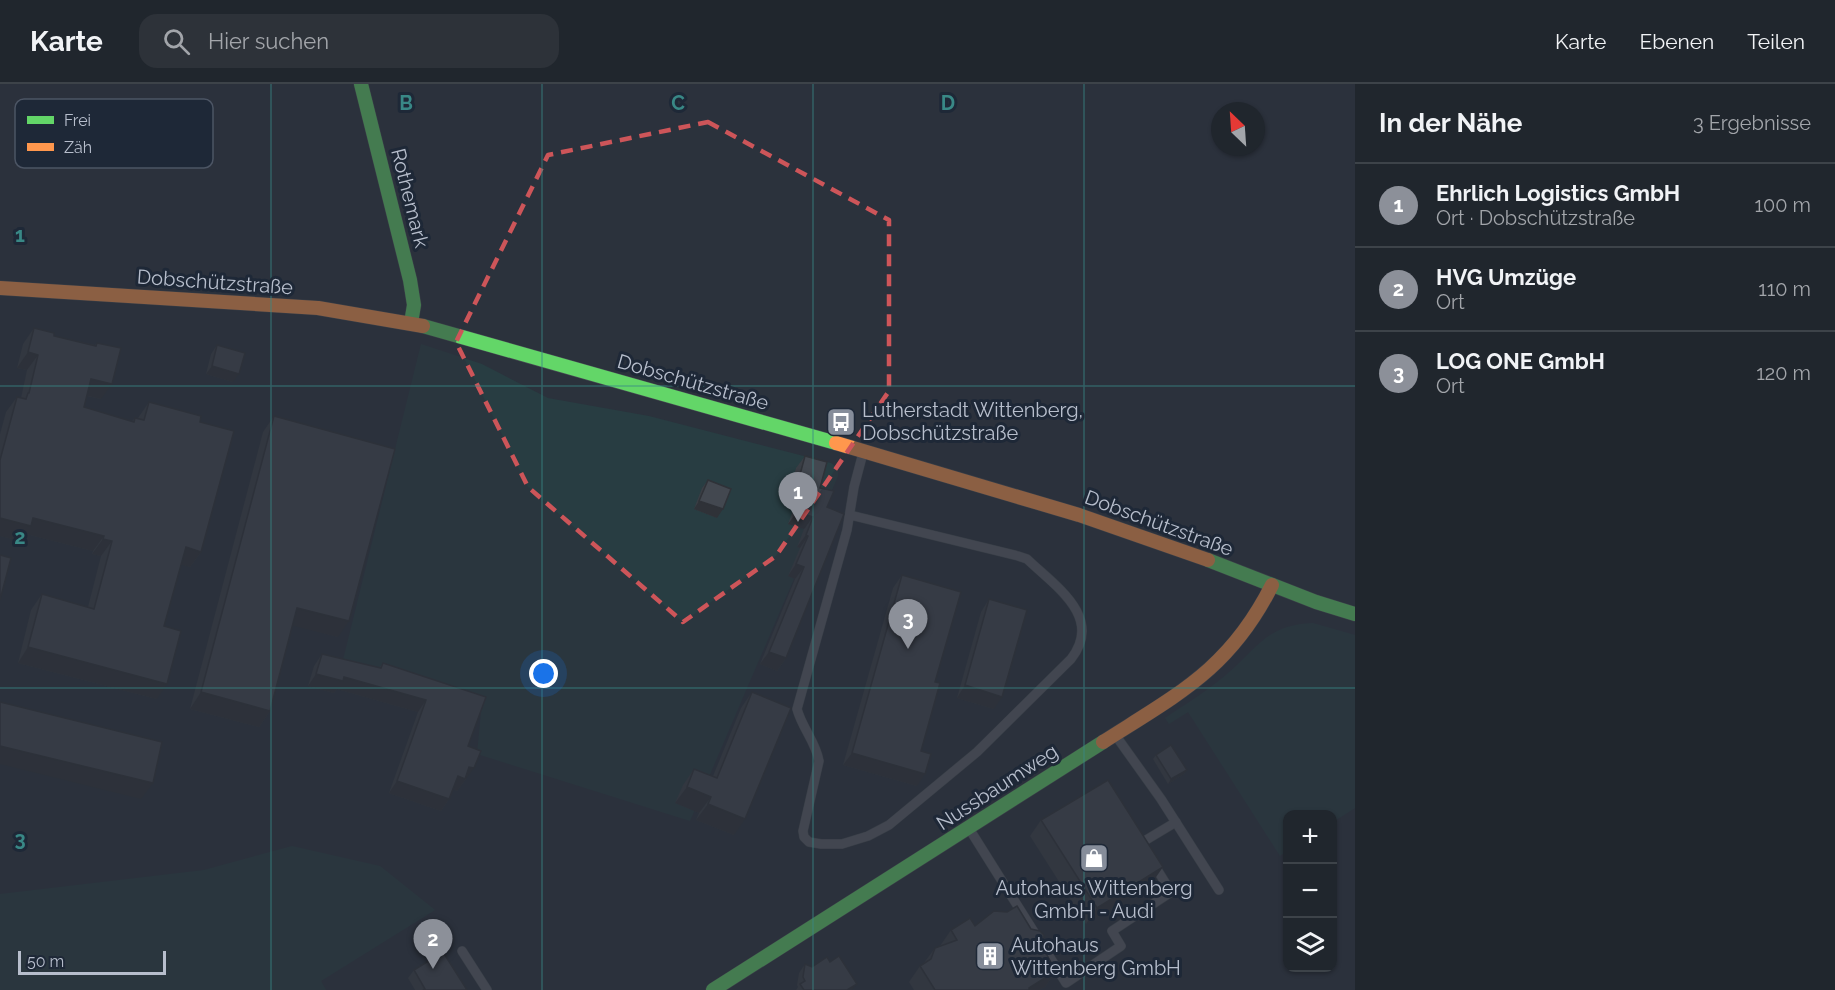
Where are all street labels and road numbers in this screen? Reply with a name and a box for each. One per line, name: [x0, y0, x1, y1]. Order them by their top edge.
street label: Rothemark: [386, 146, 434, 251]
street label: Dobschützstraße: [136, 265, 294, 299]
street label: Dobschützstraße: [615, 349, 772, 415]
street label: Dobschützstraße: [1081, 485, 1237, 561]
street label: Nussbaumweg: [932, 739, 1062, 835]

